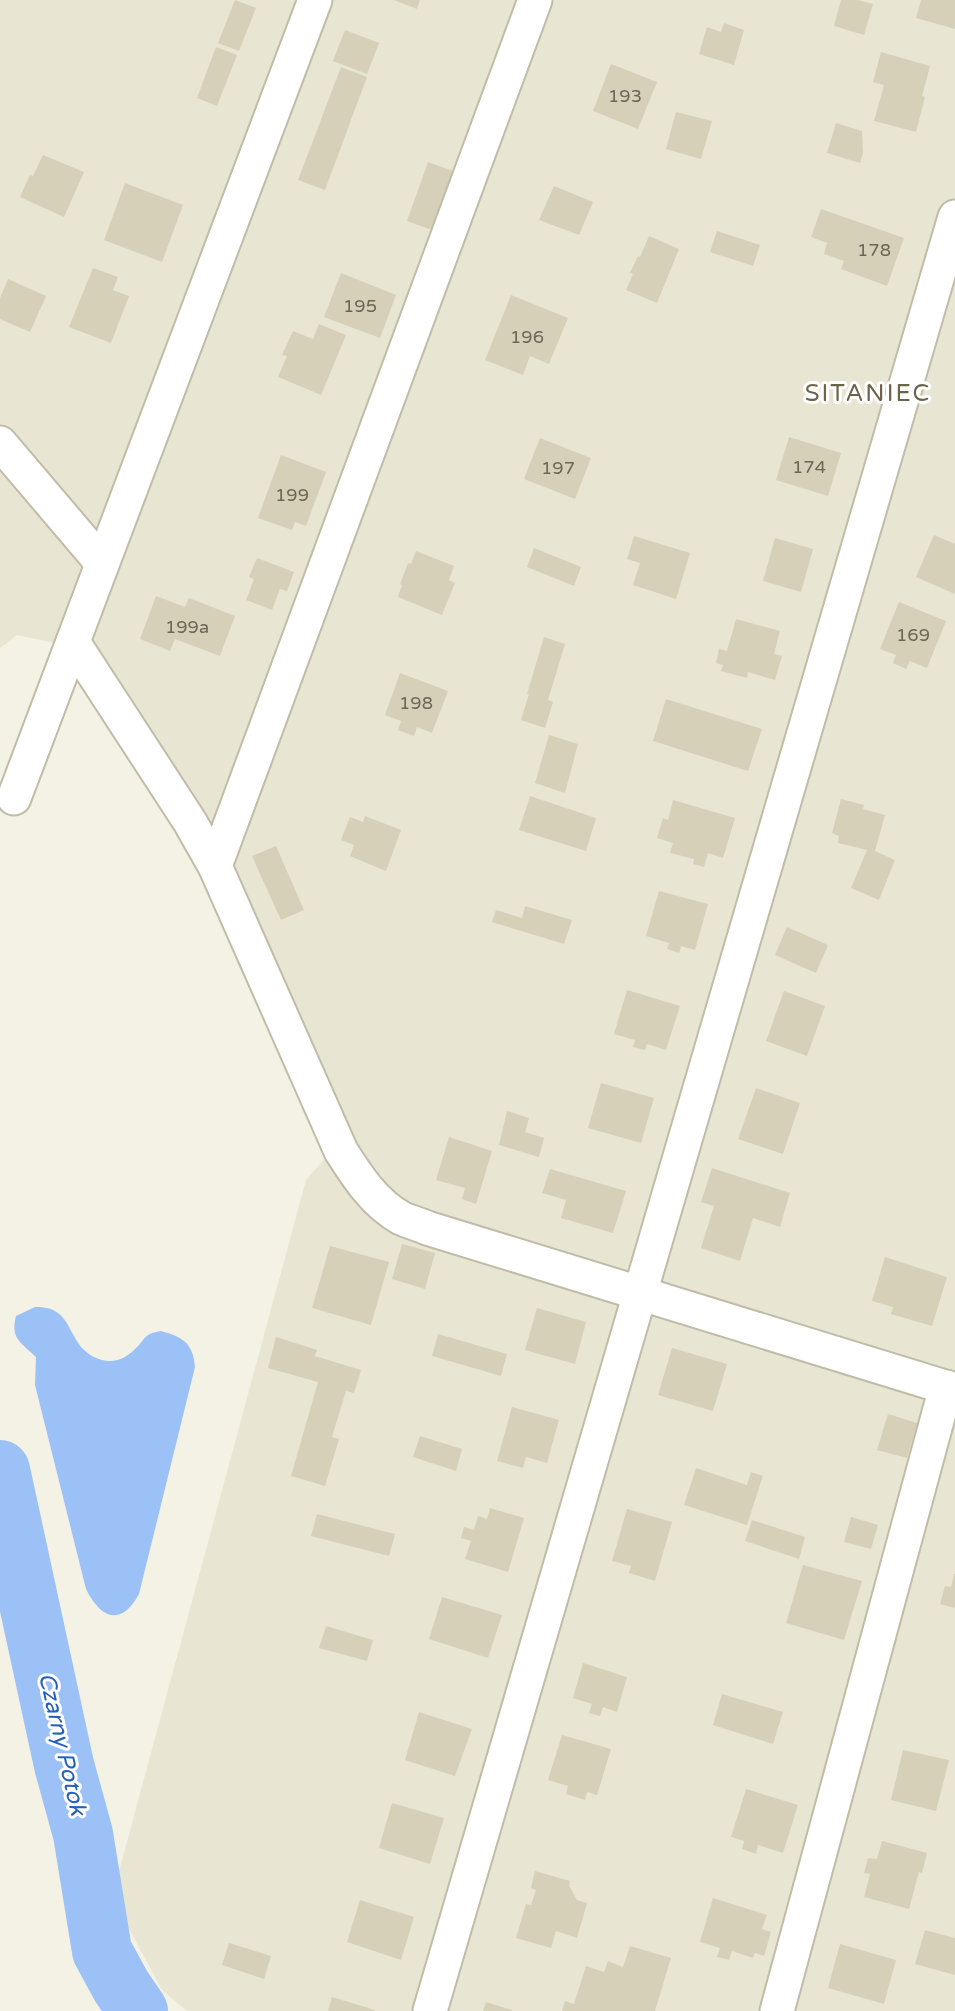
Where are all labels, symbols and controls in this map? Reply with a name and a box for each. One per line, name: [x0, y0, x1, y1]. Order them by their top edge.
house number: 193: [608, 85, 642, 107]
house number: 178: [857, 239, 891, 261]
house number: 195: [343, 295, 377, 317]
house number: 196: [510, 326, 544, 348]
district label: SITANIEC: [805, 379, 931, 408]
house number: 174: [792, 456, 826, 478]
house number: 197: [541, 457, 575, 479]
house number: 199: [275, 484, 309, 506]
house number: 199a: [165, 616, 209, 638]
house number: 169: [896, 624, 930, 646]
house number: 198: [399, 692, 433, 714]
water label: Czarny Potok: [32, 1670, 92, 1819]

